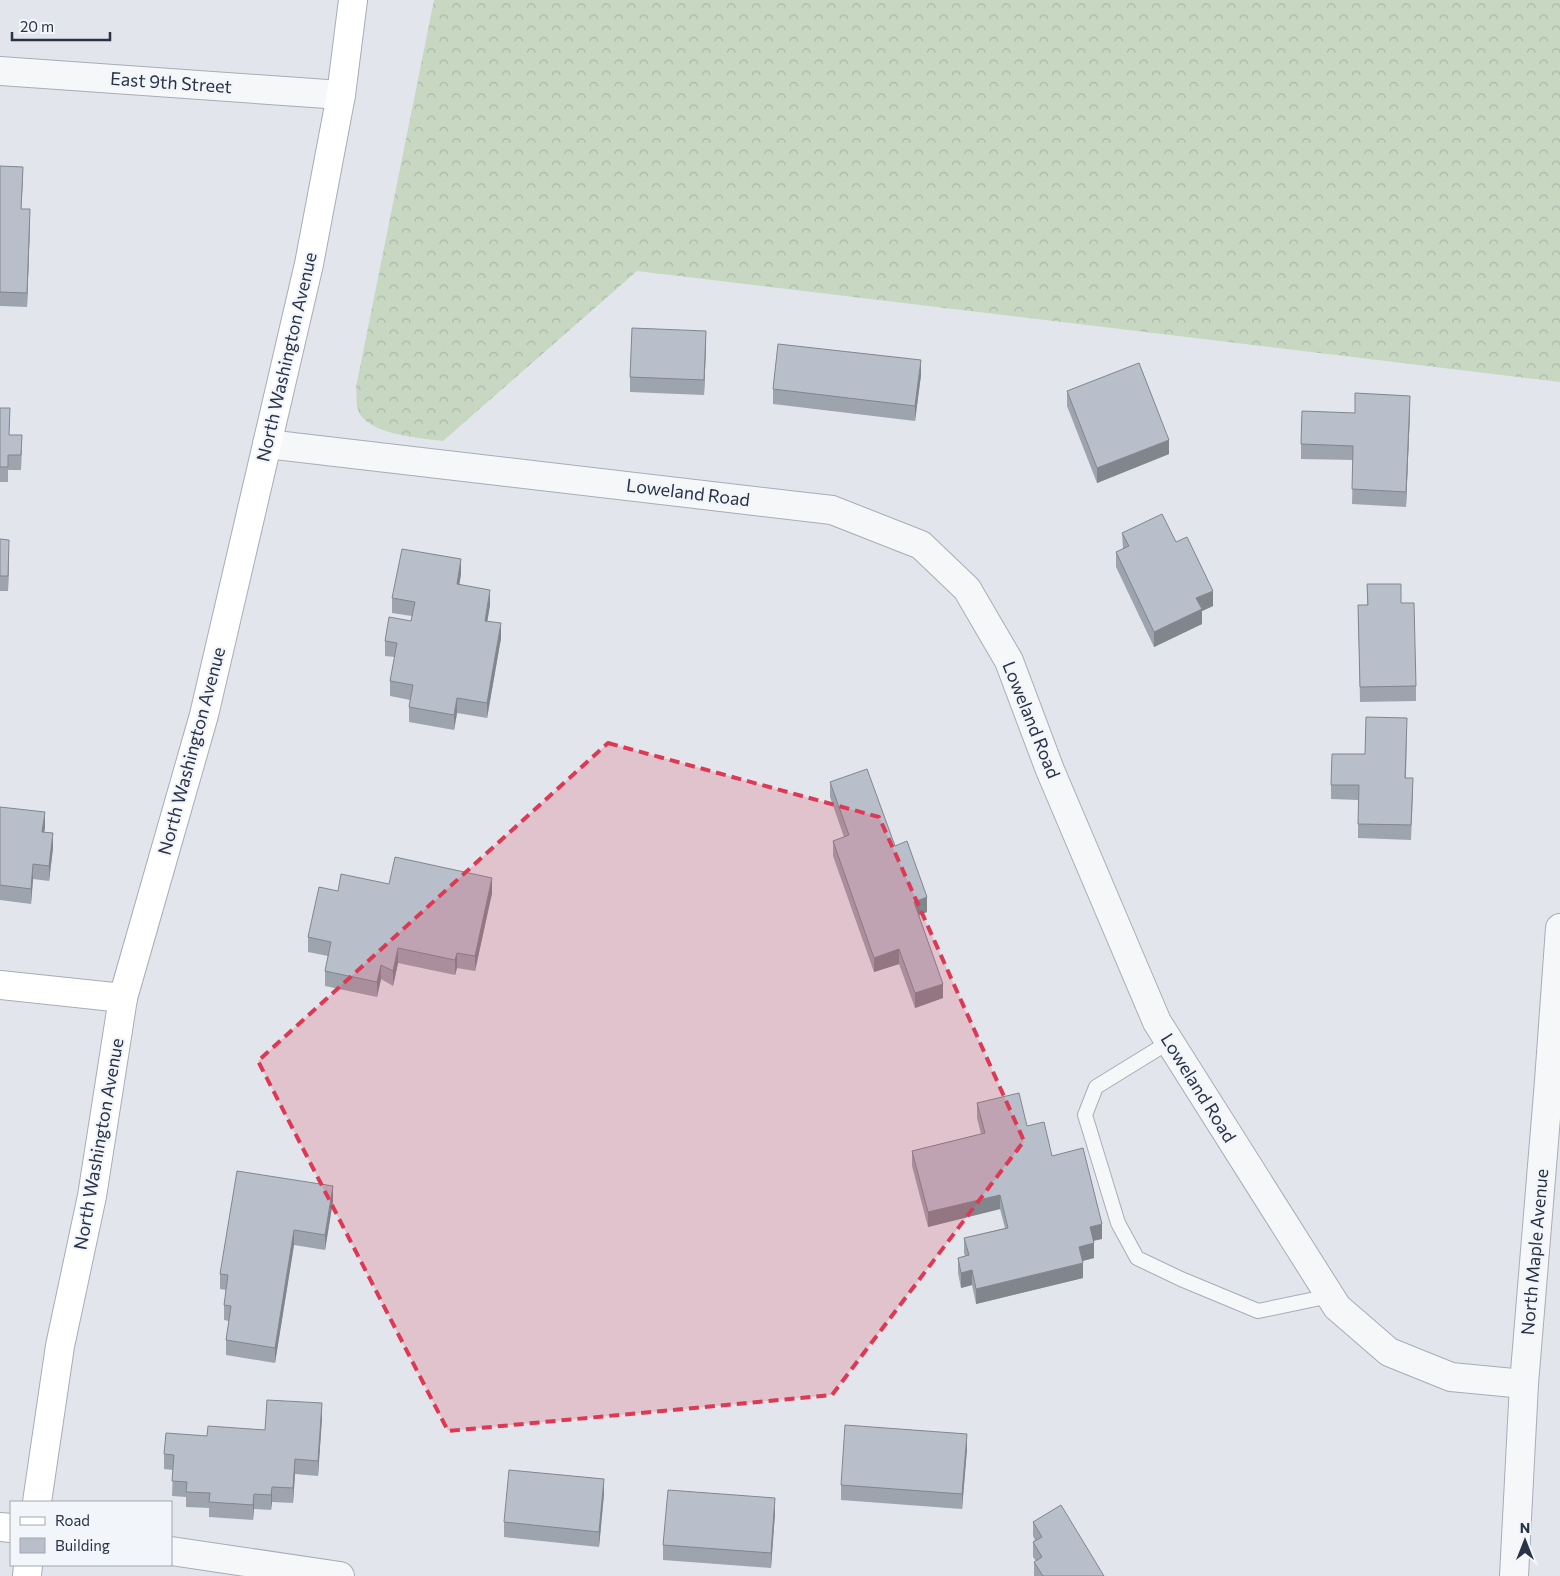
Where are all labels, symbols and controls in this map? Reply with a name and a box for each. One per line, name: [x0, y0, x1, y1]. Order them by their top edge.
scale bar: [12, 10, 110, 42]
text: 20 m: [20, 17, 54, 35]
street label: East 9th Street: [109, 67, 233, 97]
street label: North Washington Avenue: [251, 250, 321, 464]
street label: Loweland Road: [625, 474, 751, 511]
street label: North Washington Avenue: [153, 644, 229, 857]
street label: Loweland Road: [998, 658, 1065, 781]
street label: Loweland Road: [1157, 1029, 1241, 1146]
street label: North Washington Avenue: [69, 1036, 127, 1251]
street label: North Maple Avenue: [1516, 1168, 1552, 1336]
legend: [10, 1501, 172, 1566]
text: Road: [55, 1511, 90, 1529]
north arrow: [1500, 1516, 1550, 1566]
text: N: [1520, 1519, 1530, 1536]
text: Building: [55, 1536, 110, 1554]

